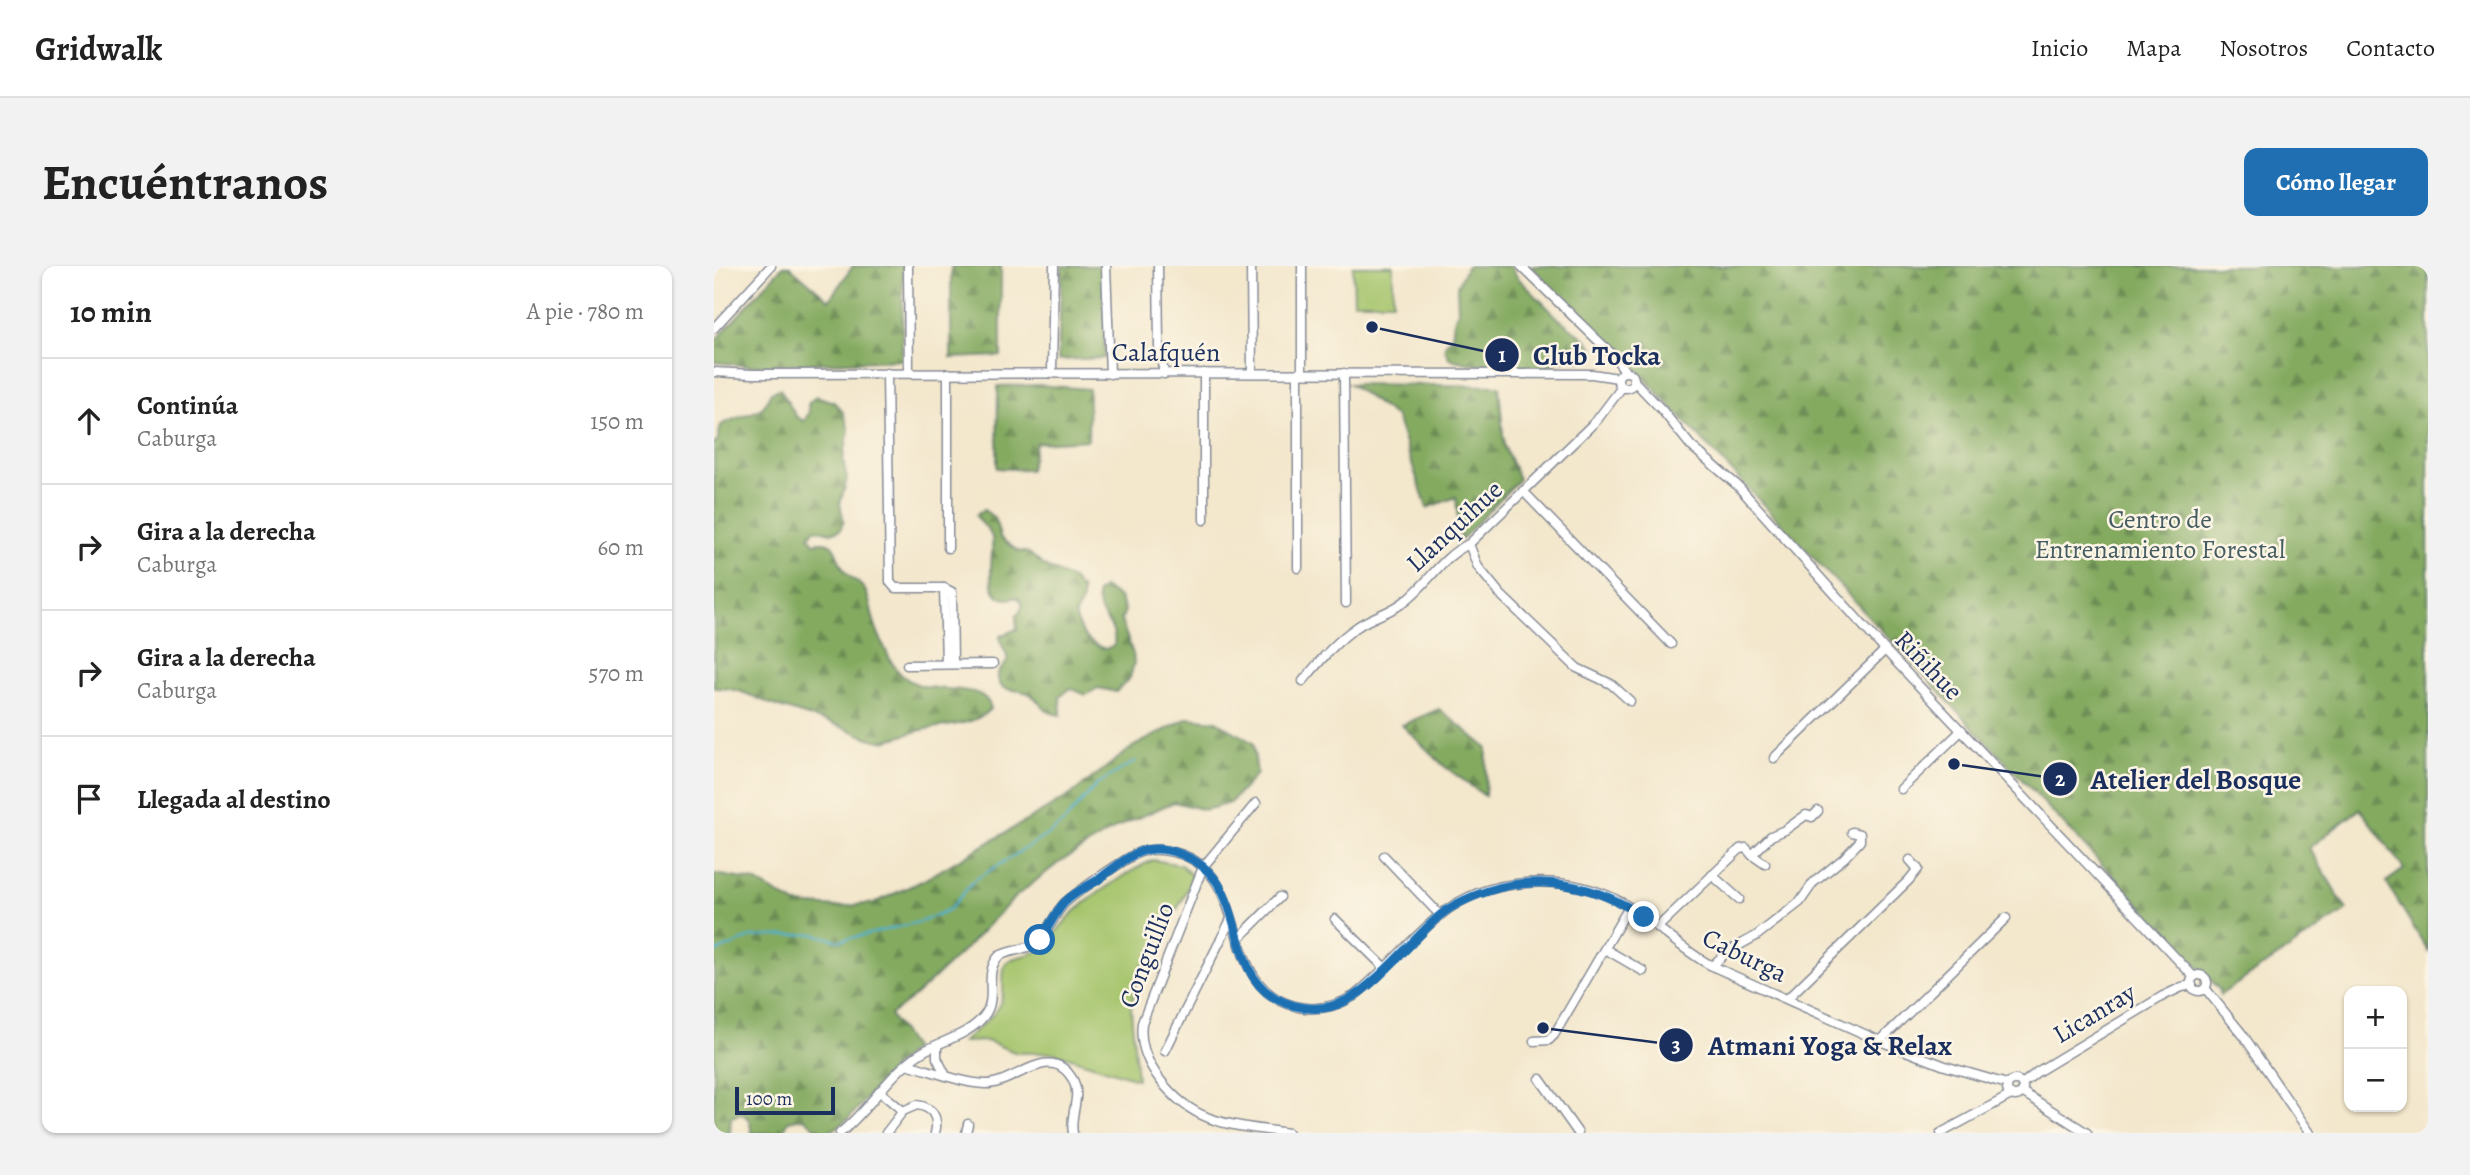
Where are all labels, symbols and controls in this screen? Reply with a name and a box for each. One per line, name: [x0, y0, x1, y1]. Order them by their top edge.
text: Gridwalk: [35, 26, 162, 71]
text: Inicio: [2031, 32, 2088, 64]
text: Mapa: [2126, 32, 2181, 64]
text: Nosotros: [2219, 32, 2308, 64]
text: Contacto: [2346, 32, 2435, 64]
button: Cómo llegar: [2244, 148, 2428, 216]
text: Encuéntranos: [42, 149, 328, 216]
text: 10 min: [70, 292, 152, 332]
text: A pie · 780 m: [527, 296, 644, 327]
callout: Club Tocka: [1484, 330, 1675, 379]
street label: Calafquén: [1112, 335, 1220, 370]
text: Club Tocka: [1533, 337, 1661, 375]
text: 1: [1498, 341, 1506, 369]
text: Continúa: [137, 388, 238, 423]
icon: ahead: [70, 402, 108, 440]
text: 150 m: [590, 406, 644, 437]
text: Caburga: [137, 423, 217, 454]
street label: Llanquihue: [1398, 473, 1510, 580]
park label: Centro de Entrenamiento Forestal: [2035, 502, 2285, 567]
text: Gira a la derecha: [137, 514, 316, 549]
icon: right: [70, 528, 108, 566]
text: 60 m: [597, 532, 644, 563]
text: Caburga: [137, 549, 217, 580]
street label: Riñihue: [1887, 623, 1971, 708]
text: Gira a la derecha: [137, 640, 316, 675]
icon: right: [70, 654, 108, 692]
text: 570 m: [589, 658, 644, 689]
text: Caburga: [137, 675, 217, 706]
callout: Atelier del Bosque: [2042, 755, 2316, 804]
text: Atelier del Bosque: [2090, 761, 2301, 799]
text: 2: [2055, 765, 2065, 793]
icon: arrive: [70, 780, 108, 818]
text: Llegada al destino: [137, 782, 331, 817]
street label: Conguillio: [1110, 897, 1183, 1013]
route end: [1628, 901, 1659, 932]
street label: Caburga: [1696, 920, 1793, 991]
route start: [1024, 924, 1055, 955]
street label: Licanray: [2046, 975, 2142, 1052]
map controls: [2344, 986, 2407, 1112]
button: +: [2344, 986, 2407, 1049]
callout: Atmani Yoga & Relax: [1659, 1020, 1966, 1069]
text: Atmani Yoga & Relax: [1707, 1027, 1952, 1065]
text: 3: [1671, 1031, 1681, 1059]
button: −: [2344, 1049, 2407, 1112]
scale bar: [735, 1084, 835, 1116]
text: 100 m: [746, 1086, 792, 1112]

